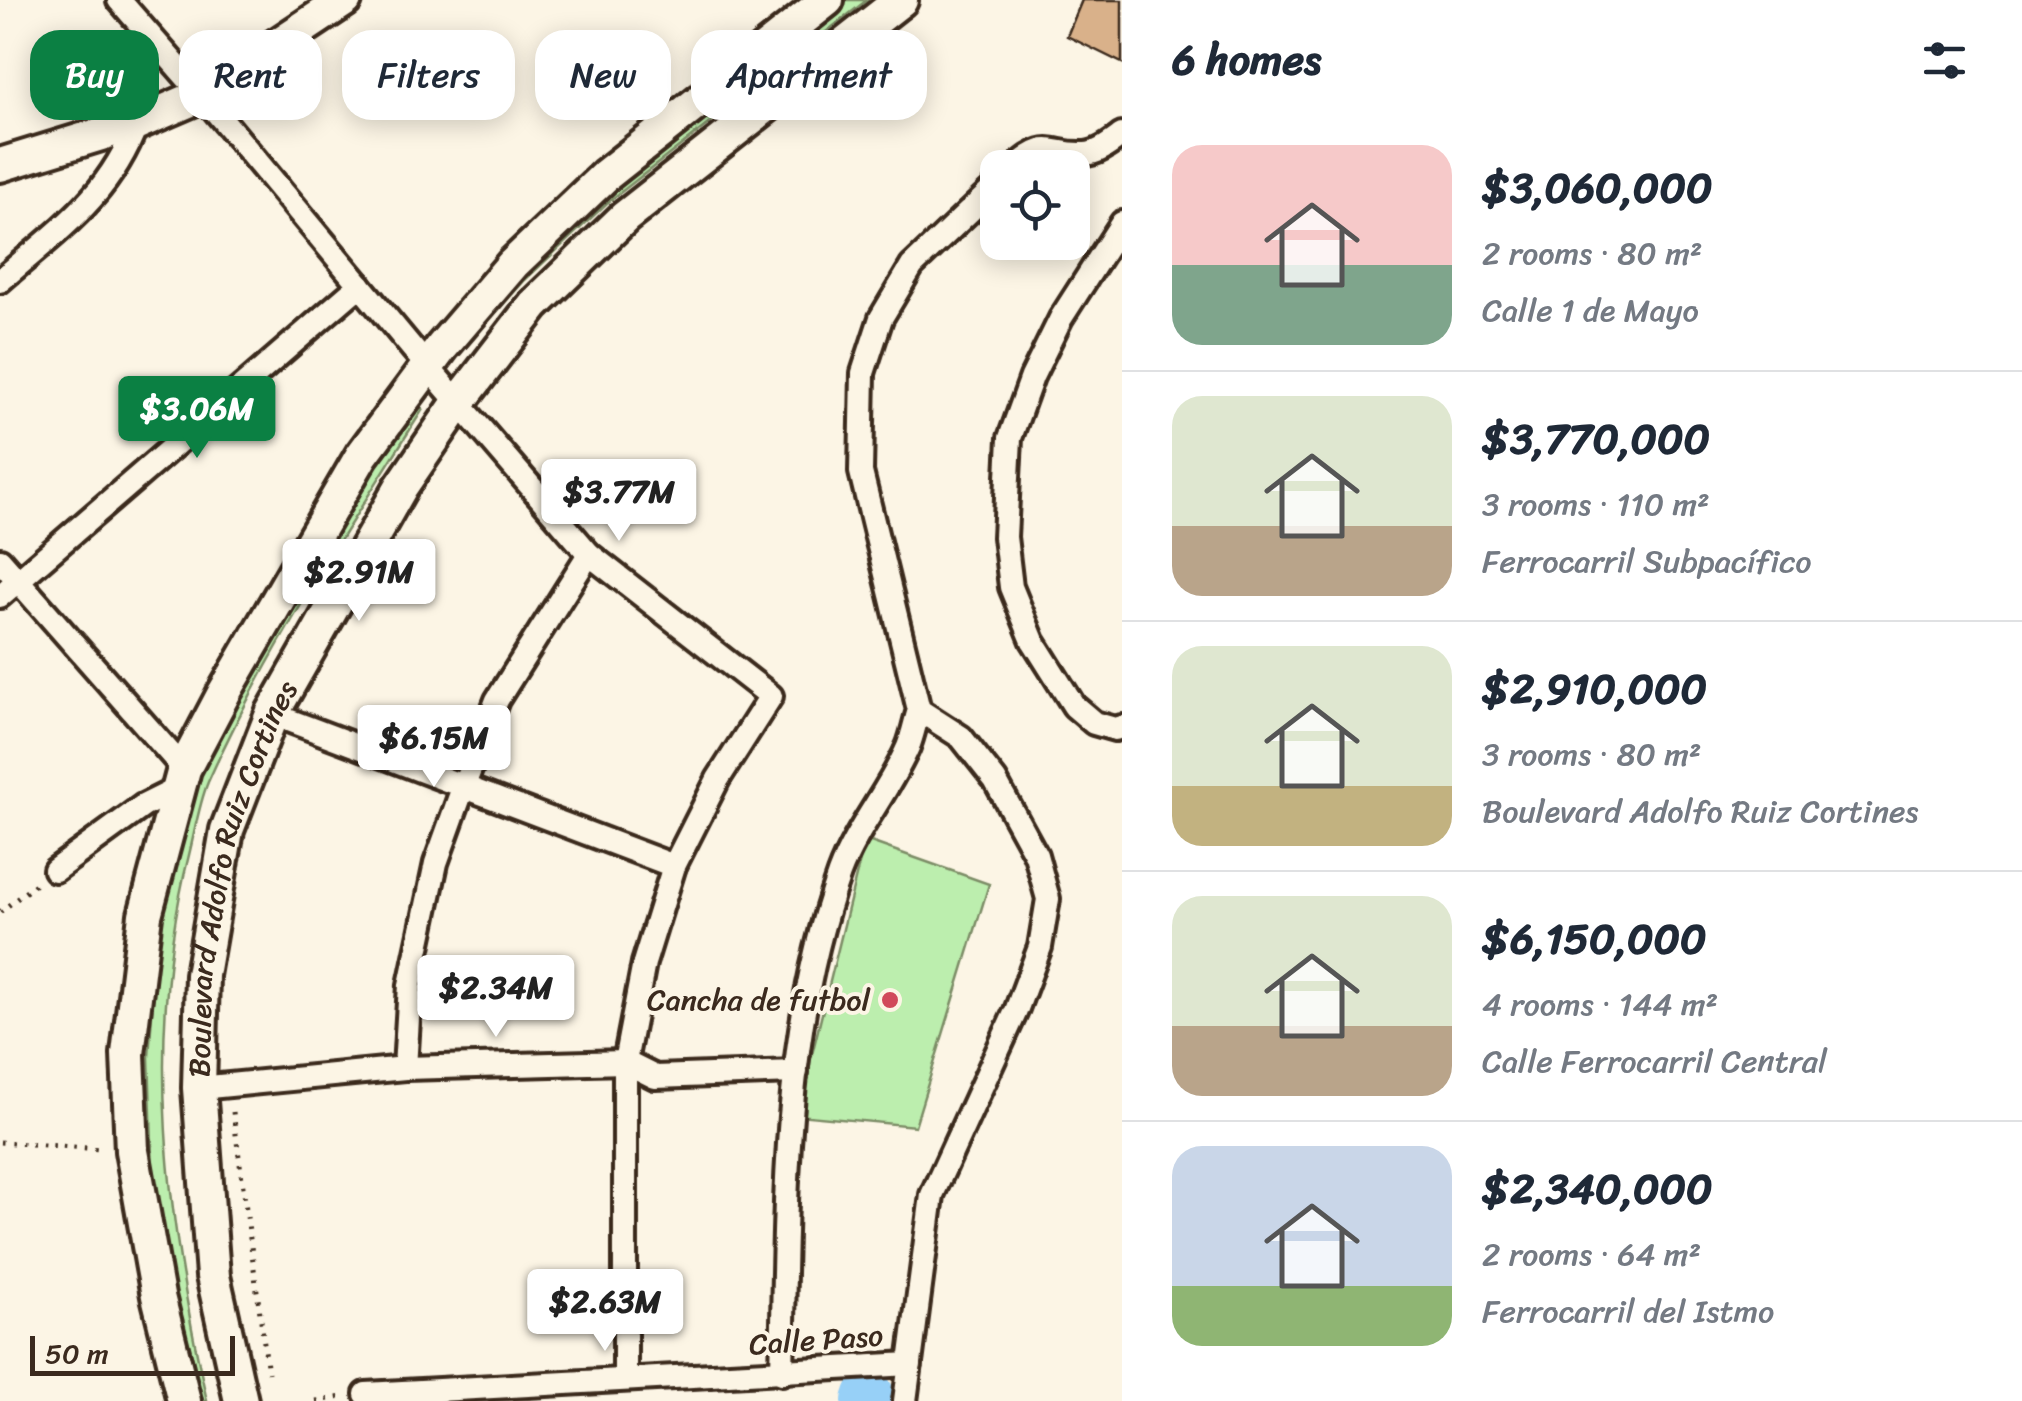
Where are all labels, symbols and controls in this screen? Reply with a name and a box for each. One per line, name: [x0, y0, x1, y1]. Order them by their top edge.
text: 6 homes: [1172, 23, 1321, 97]
chip: Buy: [30, 30, 159, 120]
chip: Rent: [179, 30, 322, 120]
chip: Filters: [342, 30, 515, 120]
chip: New: [535, 30, 671, 120]
chip: Apartment: [691, 30, 927, 120]
icon: filters: [1917, 33, 1972, 88]
map controls: [980, 150, 1090, 260]
button: locate: [980, 150, 1090, 260]
text: $3,060,000: [1482, 151, 1713, 225]
icon: home: [1252, 185, 1372, 305]
text: 2 rooms · 80 m²: [1482, 225, 1702, 282]
text: Calle 1 de Mayo: [1482, 282, 1699, 339]
pin: $3.06M: [116, 376, 278, 461]
text: $3.06M: [140, 380, 254, 437]
text: $3,770,000: [1482, 402, 1710, 476]
icon: home: [1252, 436, 1372, 556]
pin: $3.77M: [538, 459, 700, 544]
text: $3.77M: [563, 463, 675, 520]
text: 3 rooms · 110 m²: [1482, 476, 1710, 533]
text: Ferrocarril Subpacífico: [1482, 533, 1811, 590]
pin: $2.91M: [278, 539, 440, 624]
text: $2.91M: [304, 543, 414, 600]
text: $2,910,000: [1482, 652, 1707, 726]
street label: Boulevard Adolfo Ruiz Cortines: [172, 669, 313, 1078]
icon: home: [1252, 686, 1372, 806]
pin: $6.15M: [353, 705, 515, 790]
text: $6.15M: [380, 709, 488, 766]
text: 3 rooms · 80 m²: [1482, 726, 1701, 783]
text: Boulevard Adolfo Ruiz Cortines: [1482, 783, 1918, 840]
text: $6,150,000: [1482, 902, 1707, 976]
icon: home: [1252, 936, 1372, 1056]
pin: $2.34M: [415, 955, 577, 1040]
text: $2.34M: [439, 959, 553, 1016]
place label: Cancha de futbol: [647, 973, 871, 1027]
text: 4 rooms · 144 m²: [1482, 976, 1718, 1033]
marker: Cancha de futbol: [879, 989, 901, 1011]
text: Calle Ferrocarril Central: [1482, 1033, 1827, 1090]
text: $2,340,000: [1482, 1152, 1713, 1226]
icon: home: [1252, 1186, 1372, 1306]
text: 2 rooms · 64 m²: [1482, 1226, 1701, 1283]
pin: $2.63M: [524, 1269, 686, 1354]
text: $2.63M: [549, 1273, 661, 1330]
text: Ferrocarril del Istmo: [1482, 1283, 1774, 1340]
street label: Calle Paso: [747, 1308, 885, 1372]
text: 50 m: [45, 1329, 109, 1378]
scale bar: [30, 1331, 235, 1376]

